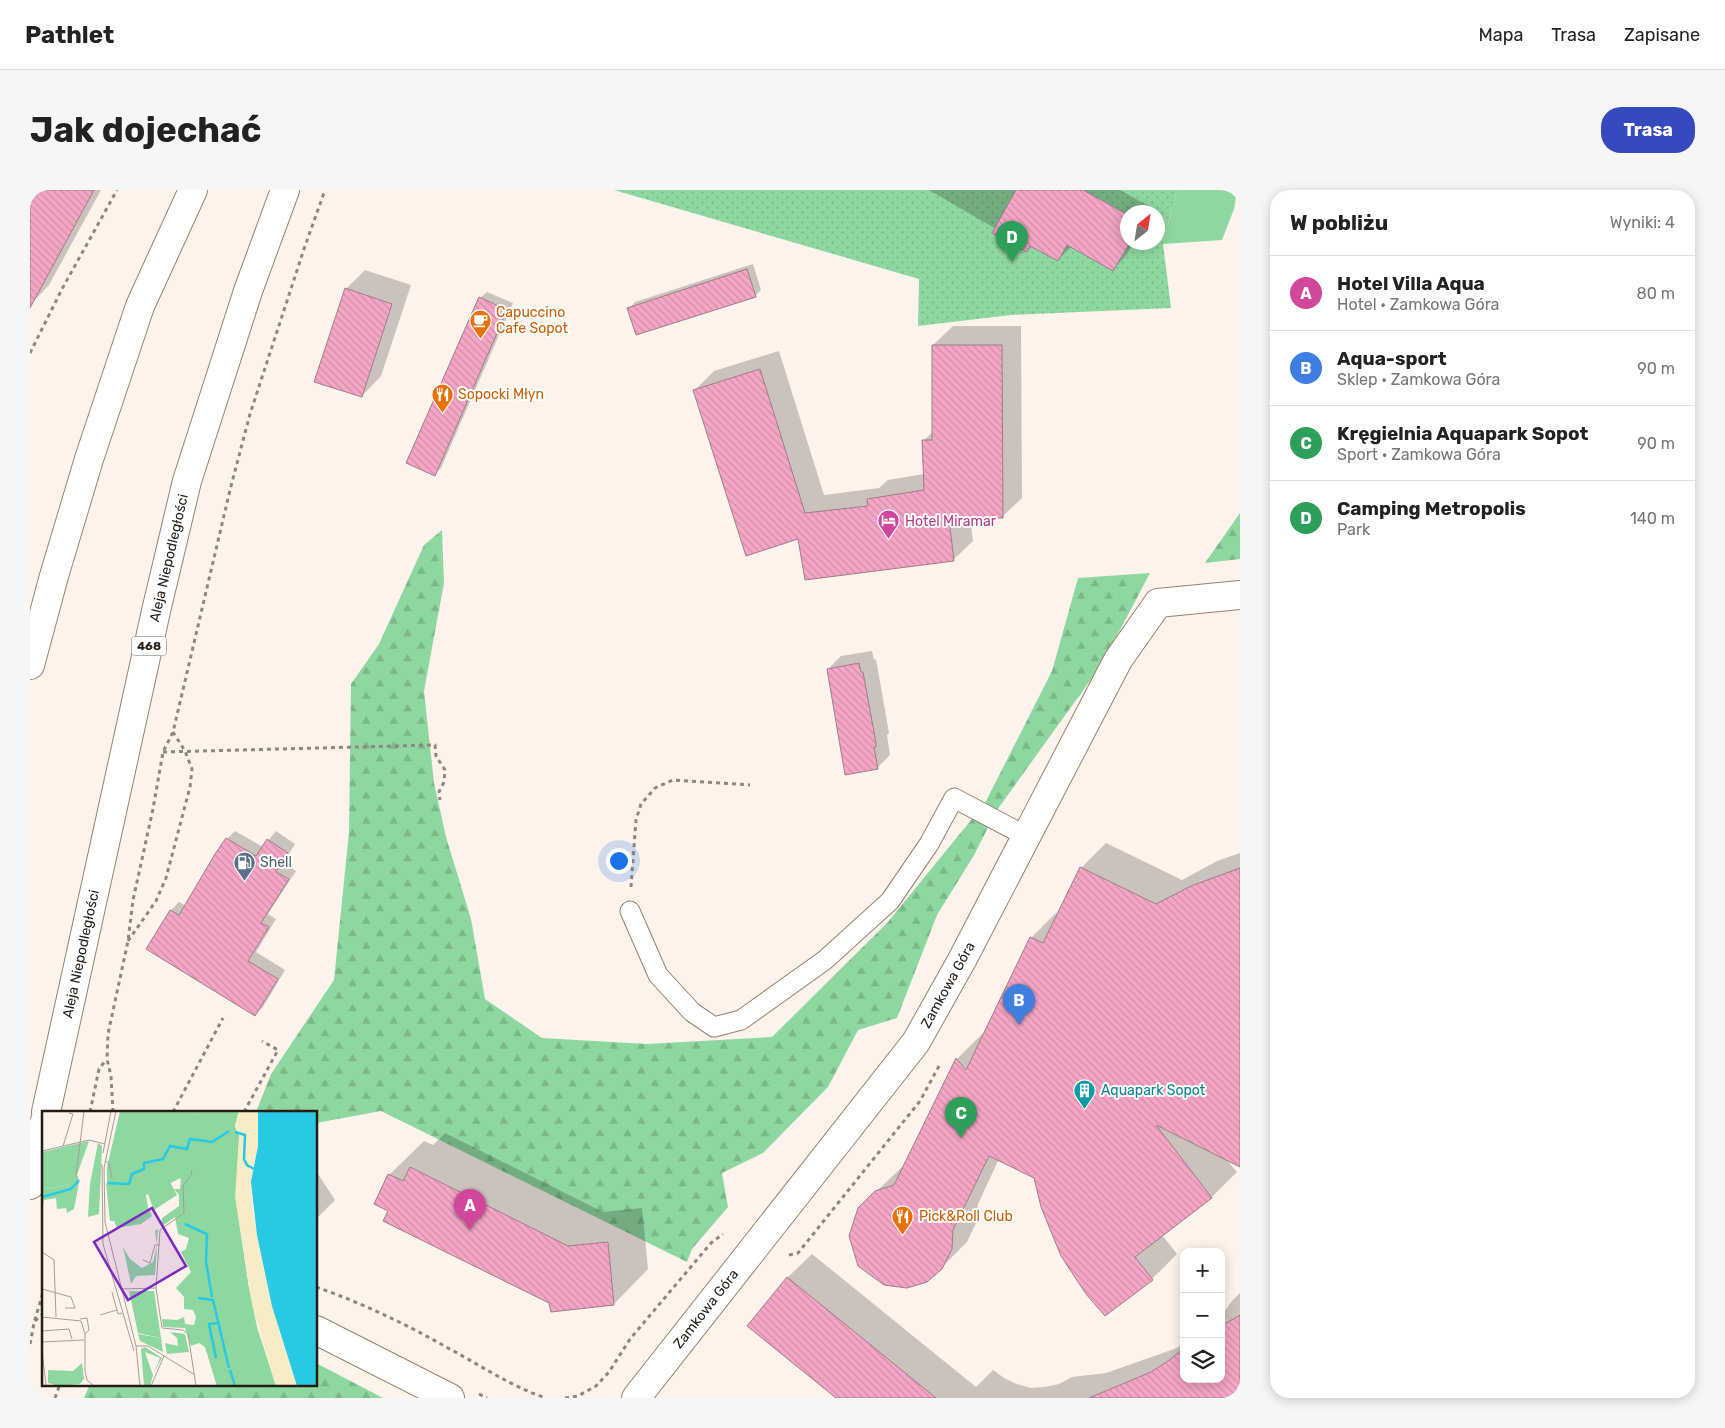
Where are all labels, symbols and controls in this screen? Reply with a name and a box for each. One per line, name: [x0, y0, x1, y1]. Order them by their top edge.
text: Pathlet: [25, 21, 114, 49]
text: Mapa: [1478, 24, 1523, 46]
text: Trasa: [1551, 24, 1596, 46]
text: Zapisane: [1624, 24, 1700, 46]
button: Trasa: [1601, 107, 1695, 153]
text: Jak dojechać: [30, 109, 261, 151]
north arrow: [1120, 205, 1165, 250]
text: W pobliżu: [1290, 210, 1388, 235]
text: Wyniki: 4: [1610, 213, 1675, 232]
pin: D: [996, 221, 1028, 262]
text: Hotel Villa Aqua: [1337, 272, 1485, 295]
text: A: [1300, 284, 1312, 303]
text: 80 m: [1637, 284, 1675, 303]
text: Hotel · Zamkowa Góra: [1337, 295, 1499, 314]
place label: Capuccino Cafe Sopot: [496, 304, 569, 337]
cafe icon: Capuccino Cafe Sopot: [468, 308, 492, 339]
text: Aqua-sport: [1337, 347, 1447, 370]
text: B: [1300, 359, 1312, 378]
text: 90 m: [1637, 359, 1675, 378]
text: Sklep · Zamkowa Góra: [1337, 370, 1500, 389]
restaurant icon: Sopocki Młyn: [430, 382, 454, 413]
place label: Sopocki Młyn: [458, 386, 544, 403]
text: Kręgielnia Aquapark Sopot: [1337, 422, 1588, 445]
text: C: [1300, 434, 1312, 453]
text: 90 m: [1637, 434, 1675, 453]
text: Sport · Zamkowa Góra: [1337, 445, 1501, 464]
street label: Aleja Niepodległości: [146, 492, 192, 624]
text: Camping Metropolis: [1337, 497, 1526, 520]
hotel icon: Hotel Miramar: [877, 509, 901, 540]
text: D: [1300, 509, 1312, 528]
text: 140 m: [1630, 509, 1675, 528]
place label: Hotel Miramar: [905, 513, 997, 530]
text: Park: [1337, 520, 1370, 539]
road number: 468: [132, 636, 166, 656]
your location: [606, 848, 632, 874]
fuel station icon: Shell: [232, 850, 256, 881]
place label: Shell: [260, 854, 292, 871]
street label: Aleja Niepodległości: [59, 888, 103, 1020]
street label: Zamkowa Góra: [917, 939, 979, 1031]
pin: B: [1003, 984, 1035, 1025]
building icon: Aquapark Sopot: [1073, 1078, 1097, 1109]
place label: Aquapark Sopot: [1101, 1082, 1206, 1099]
pin: C: [945, 1097, 977, 1138]
inset map: [42, 1111, 318, 1386]
pin: A: [454, 1189, 486, 1230]
restaurant icon: Pick&Roll Club: [891, 1204, 915, 1235]
place label: Pick&Roll Club: [919, 1208, 1013, 1225]
map controls: [1180, 1248, 1225, 1383]
button: +: [1180, 1248, 1225, 1293]
street label: Zamkowa Góra: [670, 1266, 742, 1352]
button: −: [1180, 1293, 1225, 1338]
button: layers: [1180, 1338, 1225, 1383]

